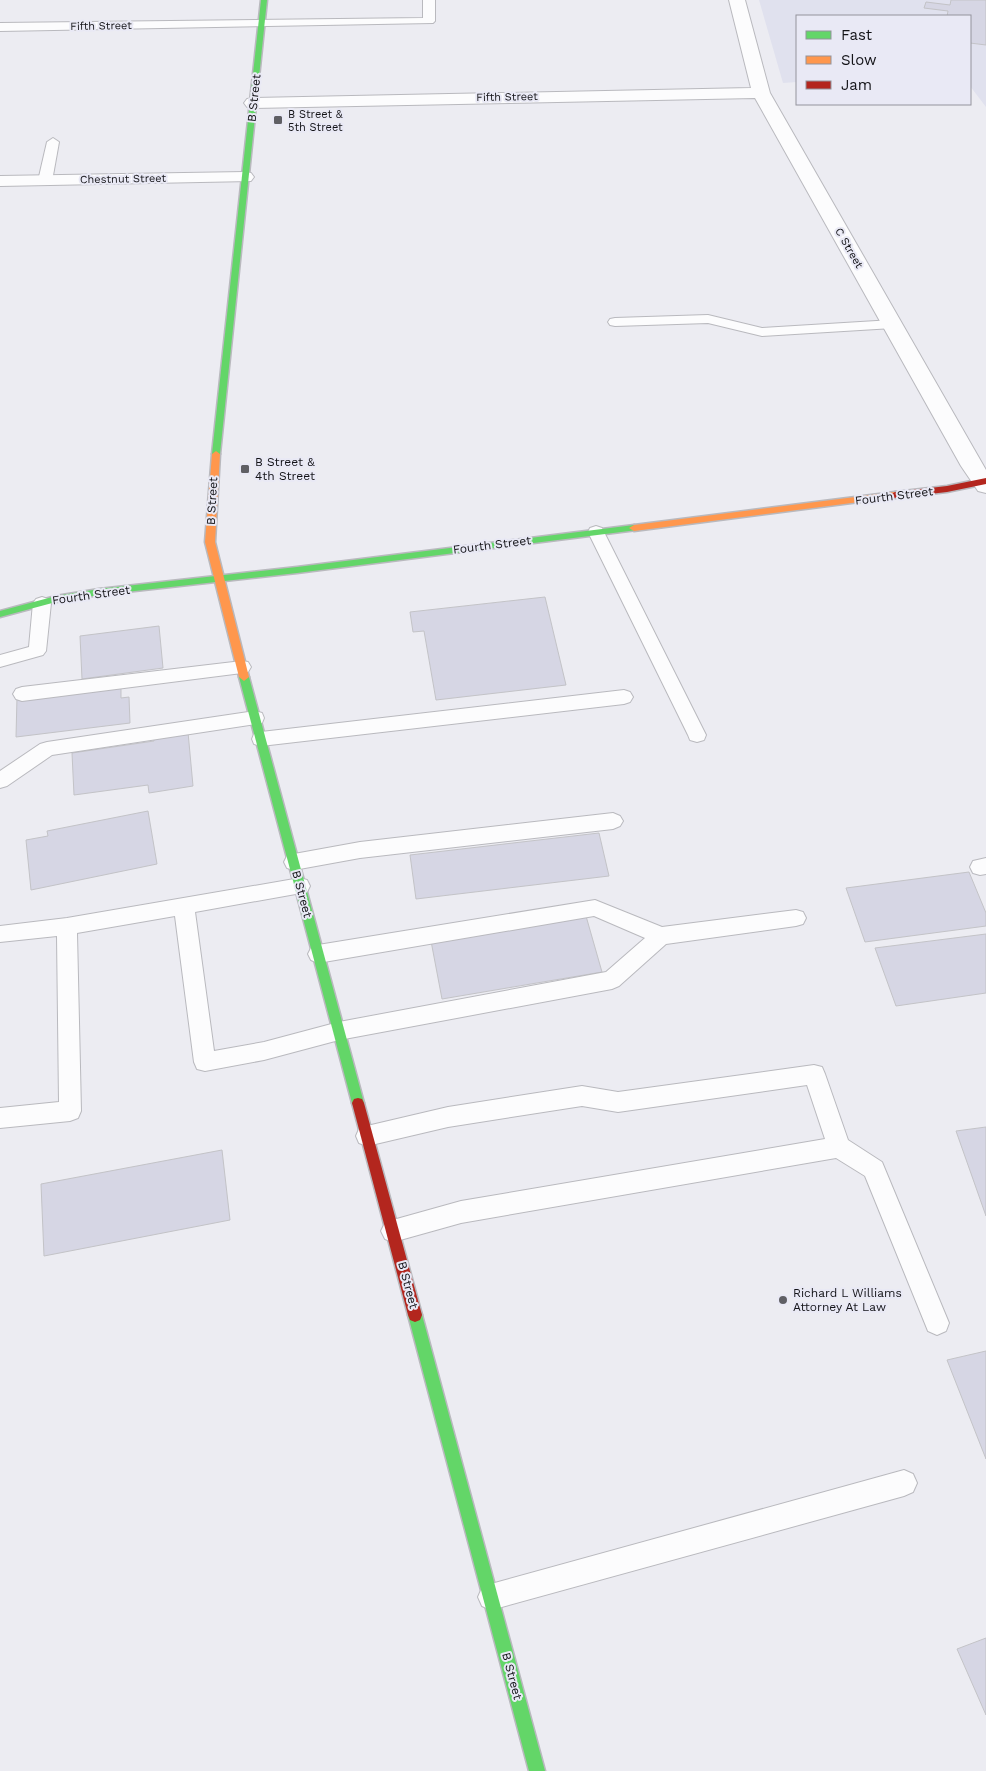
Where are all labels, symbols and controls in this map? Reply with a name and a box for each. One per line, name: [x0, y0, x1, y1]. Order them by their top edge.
legend: [796, 15, 971, 105]
street label: Fifth Street: [70, 19, 132, 33]
text: Fast: [841, 26, 873, 44]
text: Slow: [841, 51, 877, 69]
street label: B Street: [245, 73, 263, 123]
text: Jam: [841, 76, 872, 94]
street label: Fifth Street: [476, 90, 538, 104]
place label: B Street & 5th Street: [288, 108, 343, 134]
marker: B Street & 5th Street: [272, 114, 284, 126]
street label: Chestnut Street: [80, 172, 167, 186]
street label: C Street: [832, 226, 866, 271]
place label: B Street & 4th Street: [255, 455, 315, 483]
marker: B Street & 4th Street: [239, 463, 251, 475]
street label: B Street: [204, 477, 220, 525]
street label: Fourth Street: [854, 484, 934, 508]
street label: Fourth Street: [452, 533, 532, 557]
street label: Fourth Street: [51, 583, 131, 607]
street label: B Street: [289, 869, 315, 919]
street label: B Street: [395, 1260, 421, 1310]
place label: Richard L Williams Attorney At Law: [793, 1286, 902, 1314]
marker: Richard L Williams Attorney At Law: [777, 1294, 789, 1306]
street label: B Street: [499, 1651, 525, 1701]

